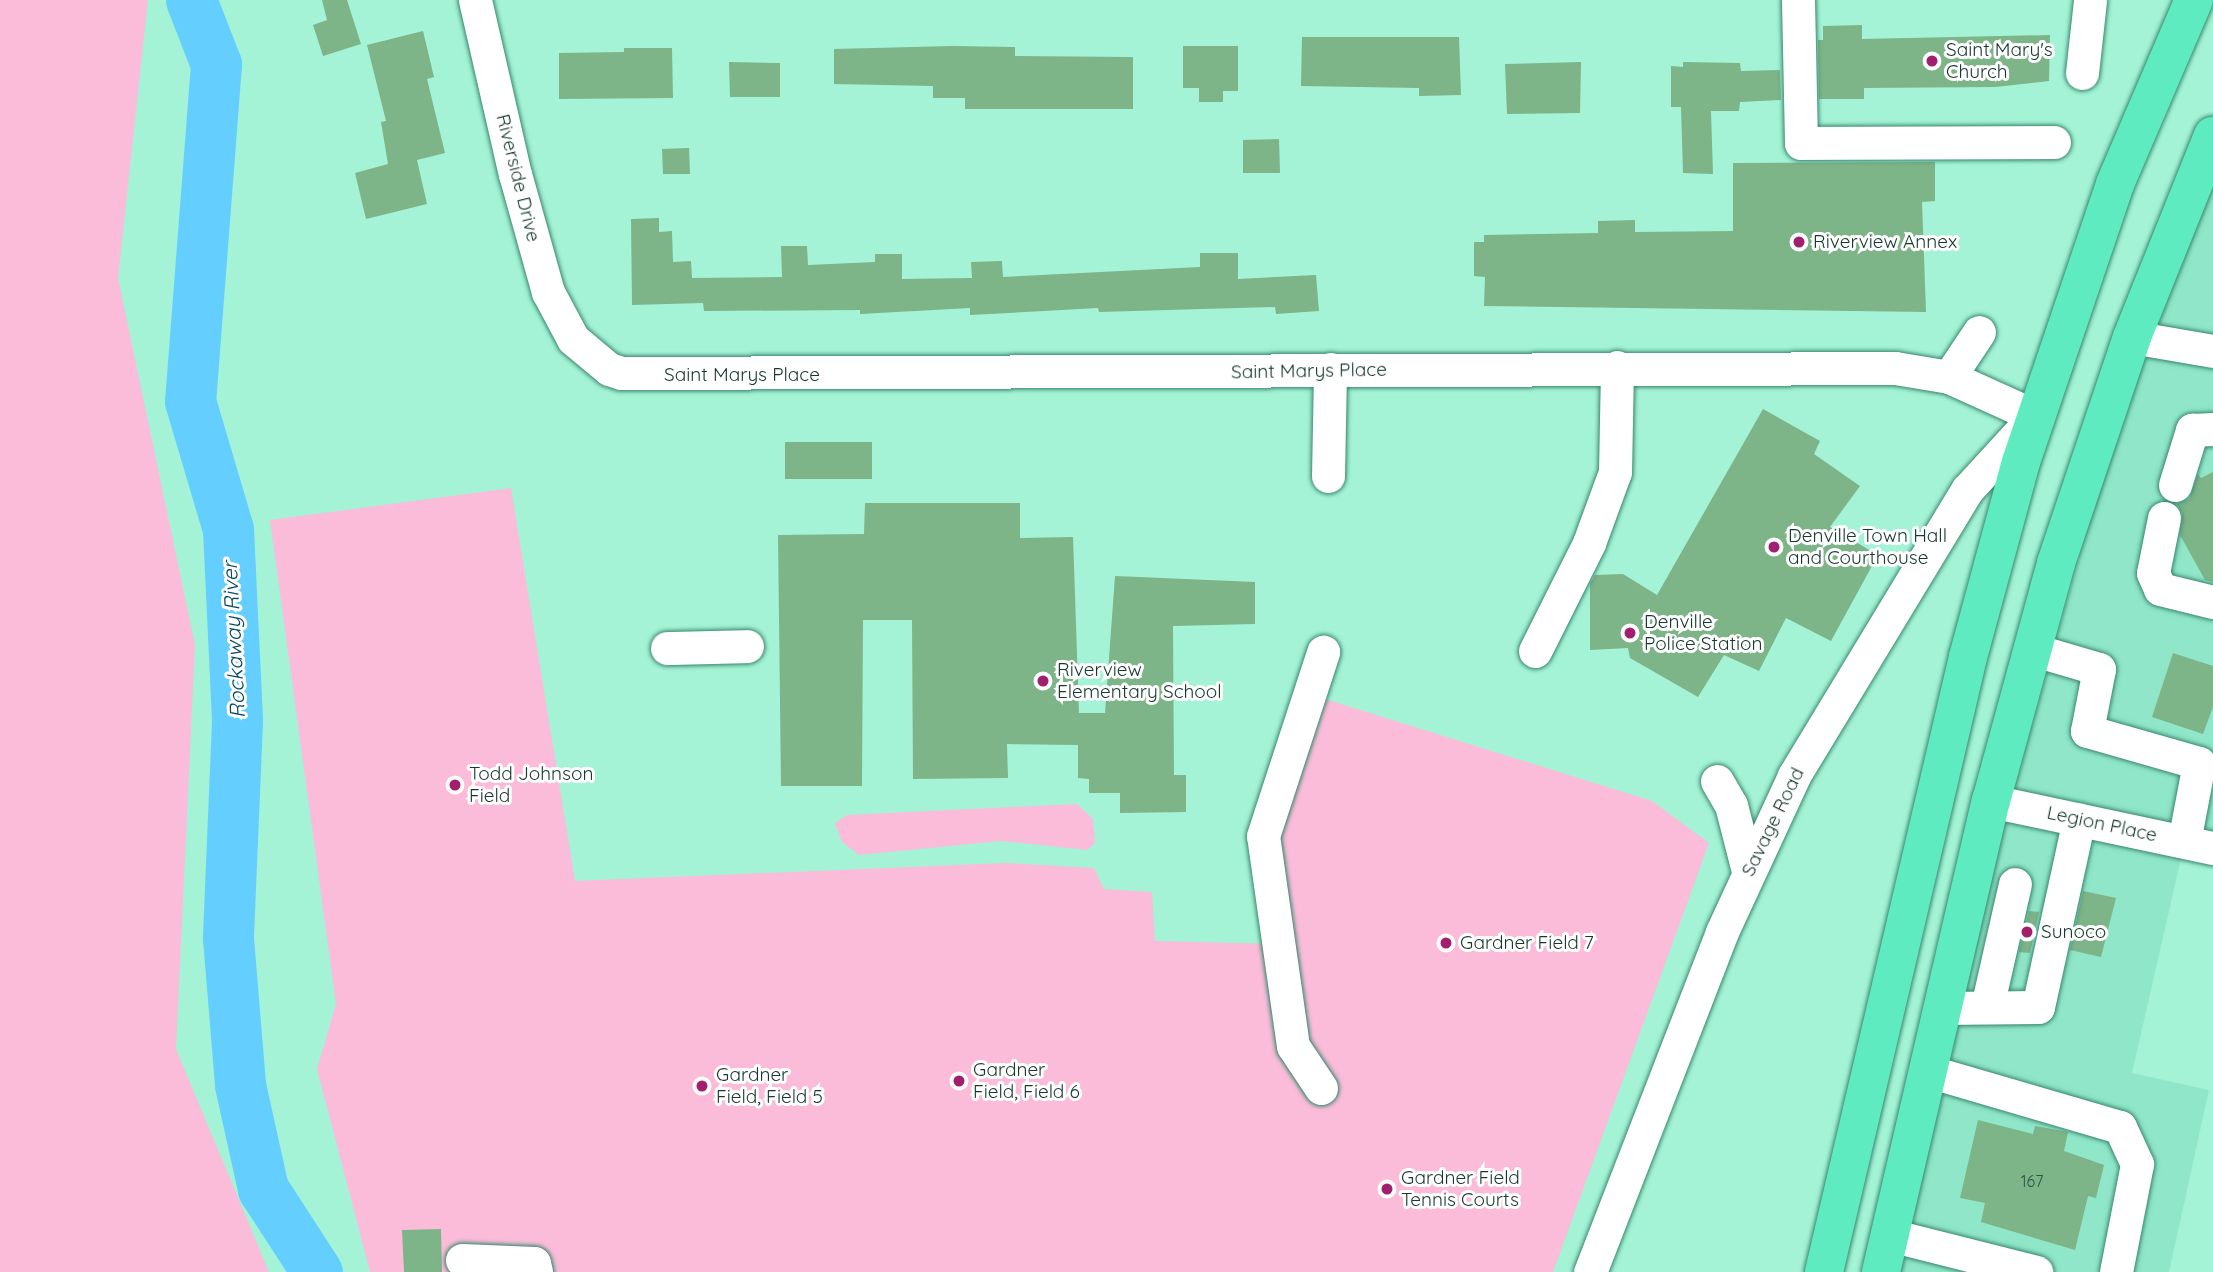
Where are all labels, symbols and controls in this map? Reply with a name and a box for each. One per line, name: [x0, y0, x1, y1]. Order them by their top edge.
place label: Saint Mary's Church: [1946, 39, 2053, 83]
marker: Saint Mary's Church: [1924, 53, 1940, 69]
street label: Riverside Drive: [491, 112, 545, 244]
place label: Riverview Annex: [1813, 231, 1957, 253]
marker: Riverview Annex: [1791, 234, 1807, 250]
street label: Saint Marys Place: [1231, 358, 1387, 384]
street label: Saint Marys Place: [664, 364, 820, 386]
place label: Denville Town Hall and Courthouse: [1788, 525, 1947, 569]
marker: Denville Town Hall and Courthouse: [1766, 539, 1782, 555]
water label: Rockaway River: [216, 561, 250, 719]
place label: Denville Police Station: [1644, 611, 1762, 655]
marker: Denville Police Station: [1622, 625, 1638, 641]
place label: Riverview Elementary School: [1057, 659, 1222, 703]
marker: Riverview Elementary School: [1035, 673, 1051, 689]
place label: Todd Johnson Field: [469, 763, 593, 807]
street label: Savage Road: [1737, 764, 1809, 880]
marker: Todd Johnson Field: [447, 777, 463, 793]
street label: Legion Place: [2045, 801, 2159, 847]
place label: Sunoco: [2041, 921, 2106, 943]
marker: Sunoco: [2019, 924, 2035, 940]
place label: Gardner Field 7: [1460, 932, 1594, 954]
marker: Gardner Field 7: [1438, 935, 1454, 951]
place label: Gardner Field, Field 6: [973, 1059, 1080, 1103]
place label: Gardner Field, Field 5: [716, 1064, 823, 1108]
marker: Gardner Field, Field 6: [951, 1073, 967, 1089]
marker: Gardner Field, Field 5: [694, 1078, 710, 1094]
place label: Gardner Field Tennis Courts: [1401, 1167, 1520, 1211]
house number: 167: [2021, 1171, 2043, 1191]
marker: Gardner Field Tennis Courts: [1379, 1181, 1395, 1197]

